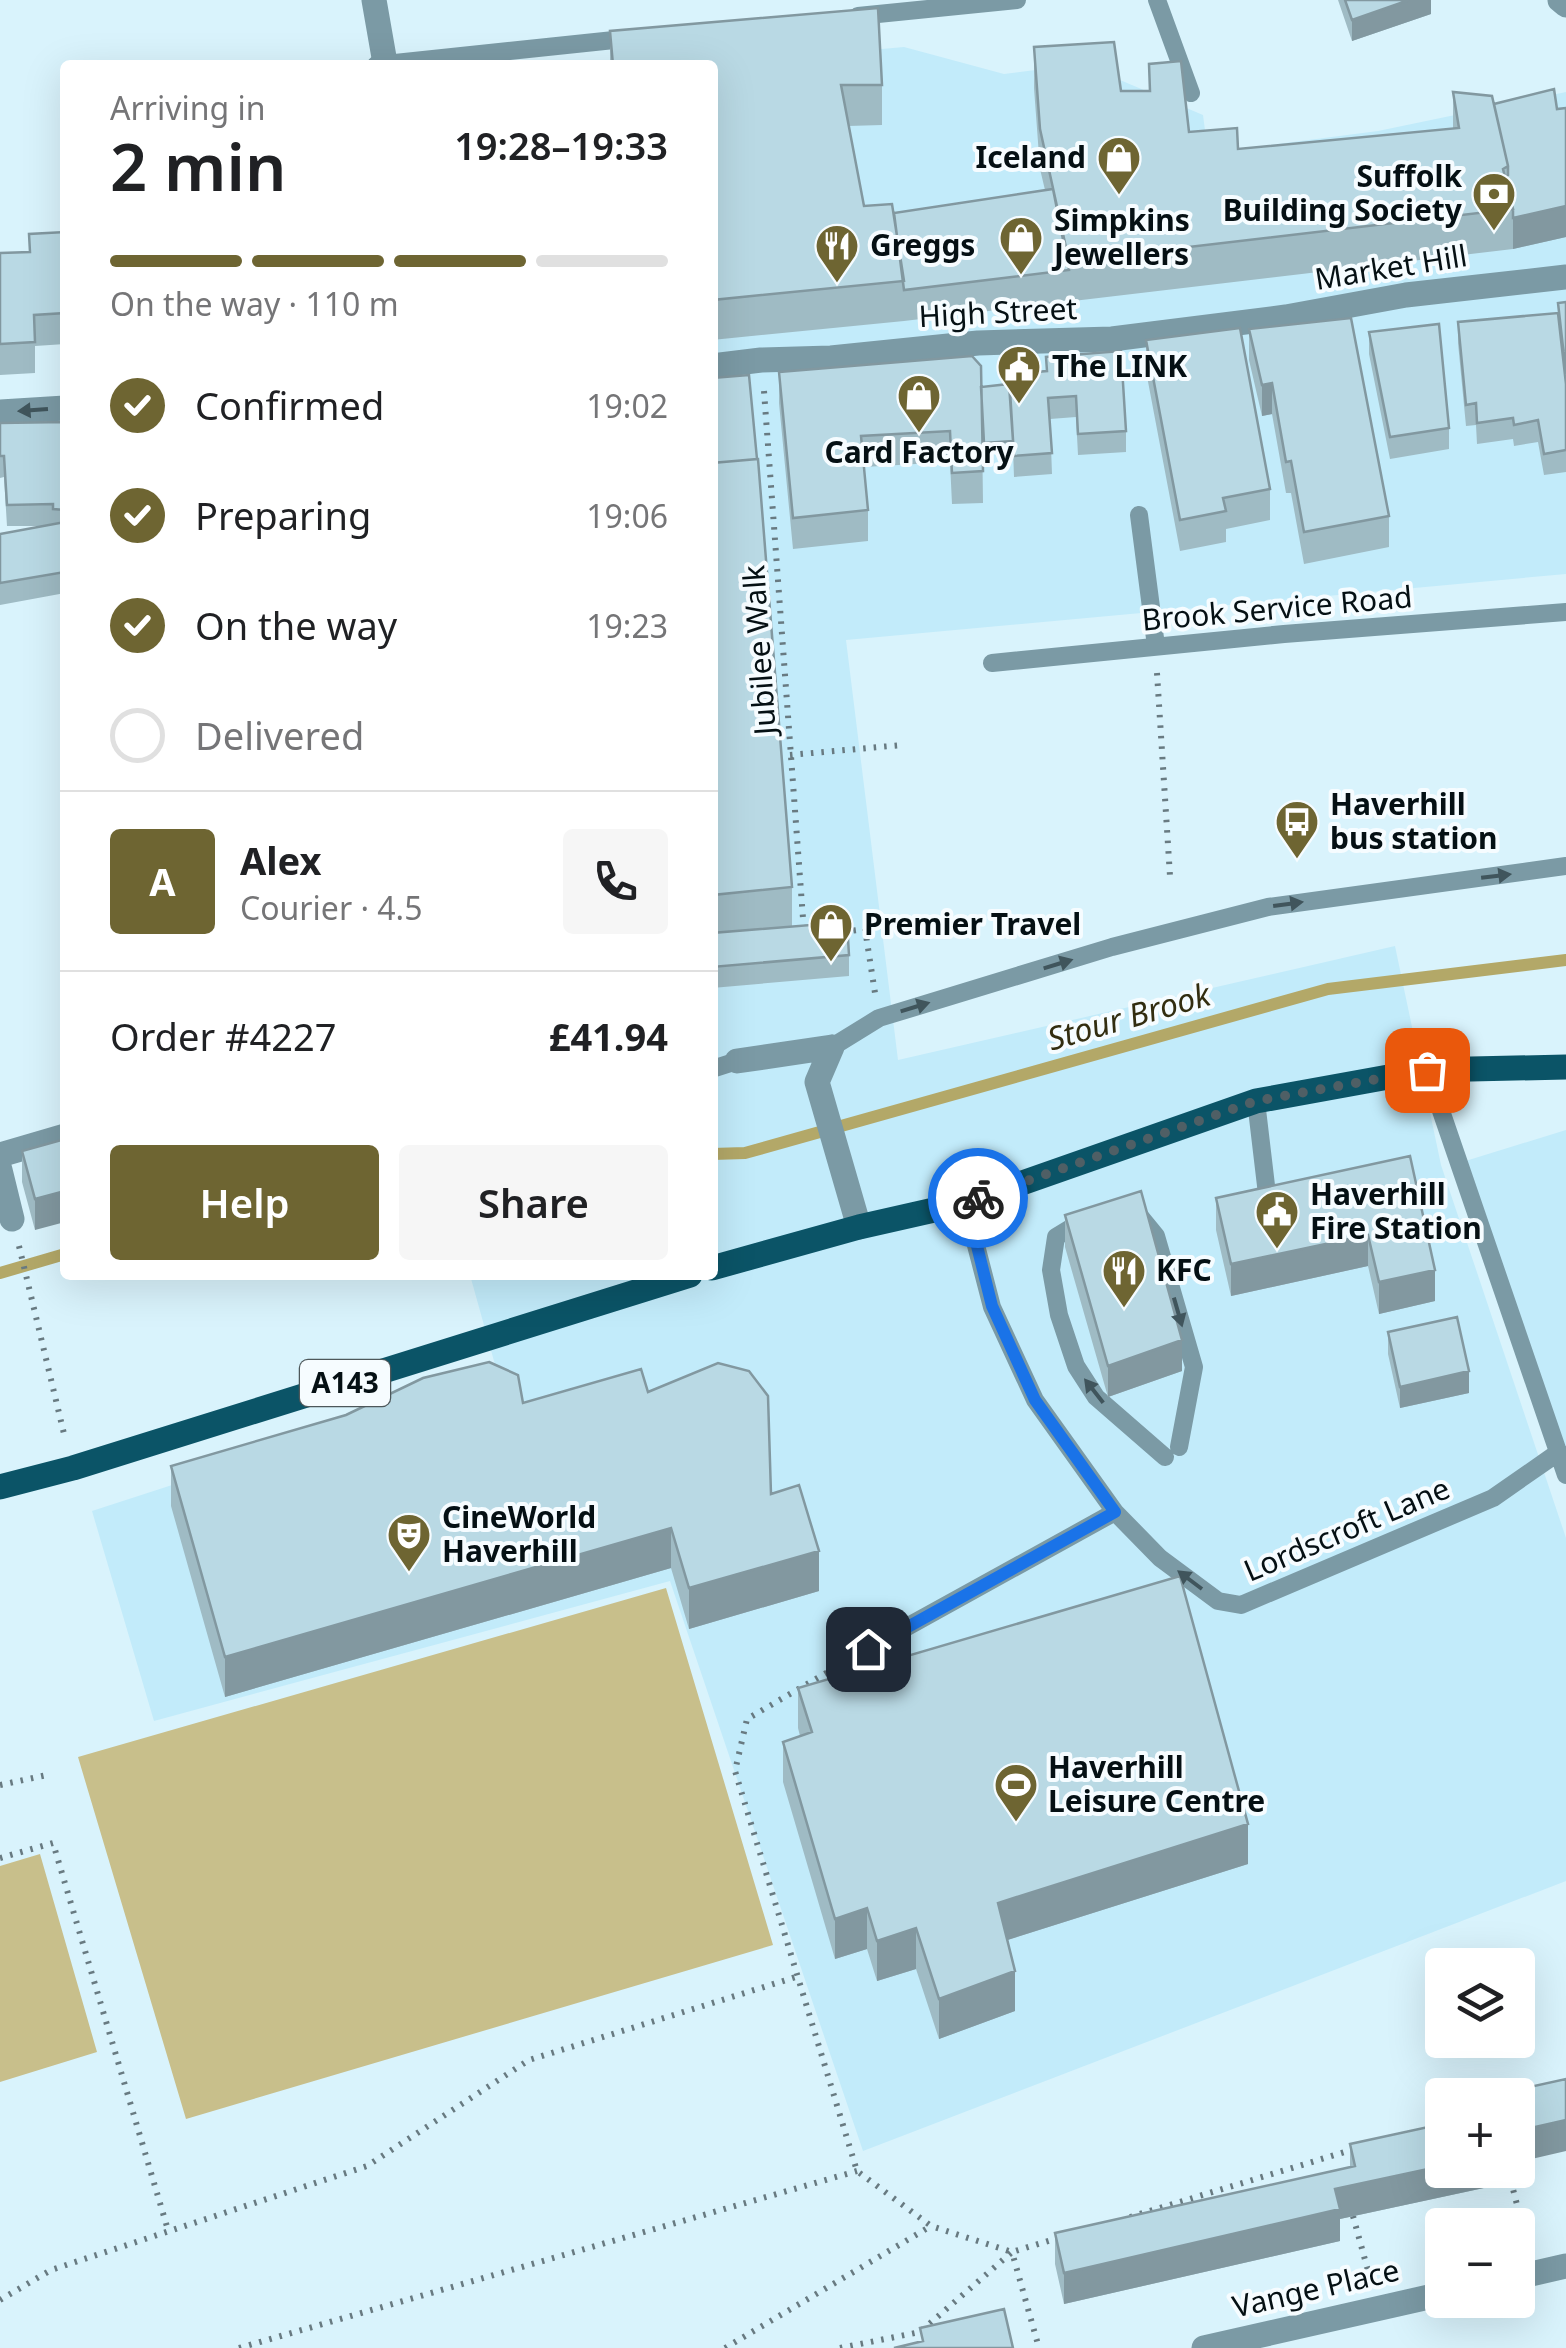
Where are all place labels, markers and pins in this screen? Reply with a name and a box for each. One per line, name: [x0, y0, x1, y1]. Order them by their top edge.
shop icon: Iceland: [1096, 135, 1142, 196]
place label: Iceland: [976, 136, 1086, 177]
place label: Suffolk Building Society: [1223, 155, 1463, 230]
bank icon: Suffolk Building Society: [1471, 171, 1517, 232]
place label: Simpkins Jewellers: [1051, 199, 1190, 274]
shop icon: Simpkins Jewellers: [998, 215, 1044, 276]
restaurant icon: Greggs: [814, 223, 860, 284]
place label: Greggs: [870, 224, 975, 265]
public building icon: The LINK: [996, 344, 1042, 405]
place label: The LINK: [1052, 345, 1187, 386]
shop icon: Card Factory: [896, 373, 942, 434]
place label: Card Factory: [824, 431, 1014, 472]
place label: Haverhill bus station: [1330, 783, 1498, 858]
bus stop icon: Haverhill bus station: [1274, 799, 1320, 860]
shop icon: Premier Travel: [808, 902, 854, 963]
place label: Premier Travel: [864, 903, 1081, 944]
pin: [1385, 1028, 1470, 1113]
place label: Haverhill Fire Station: [1310, 1173, 1482, 1248]
public building icon: Haverhill Fire Station: [1254, 1189, 1300, 1250]
restaurant icon: KFC: [1101, 1248, 1147, 1309]
place label: KFC: [1156, 1249, 1212, 1290]
place label: CineWorld Haverhill: [442, 1496, 596, 1571]
theatre icon: CineWorld Haverhill: [386, 1512, 432, 1573]
pin: [826, 1607, 911, 1692]
place label: Haverhill Leisure Centre: [1048, 1746, 1265, 1821]
sports icon: Haverhill Leisure Centre: [993, 1762, 1039, 1823]

